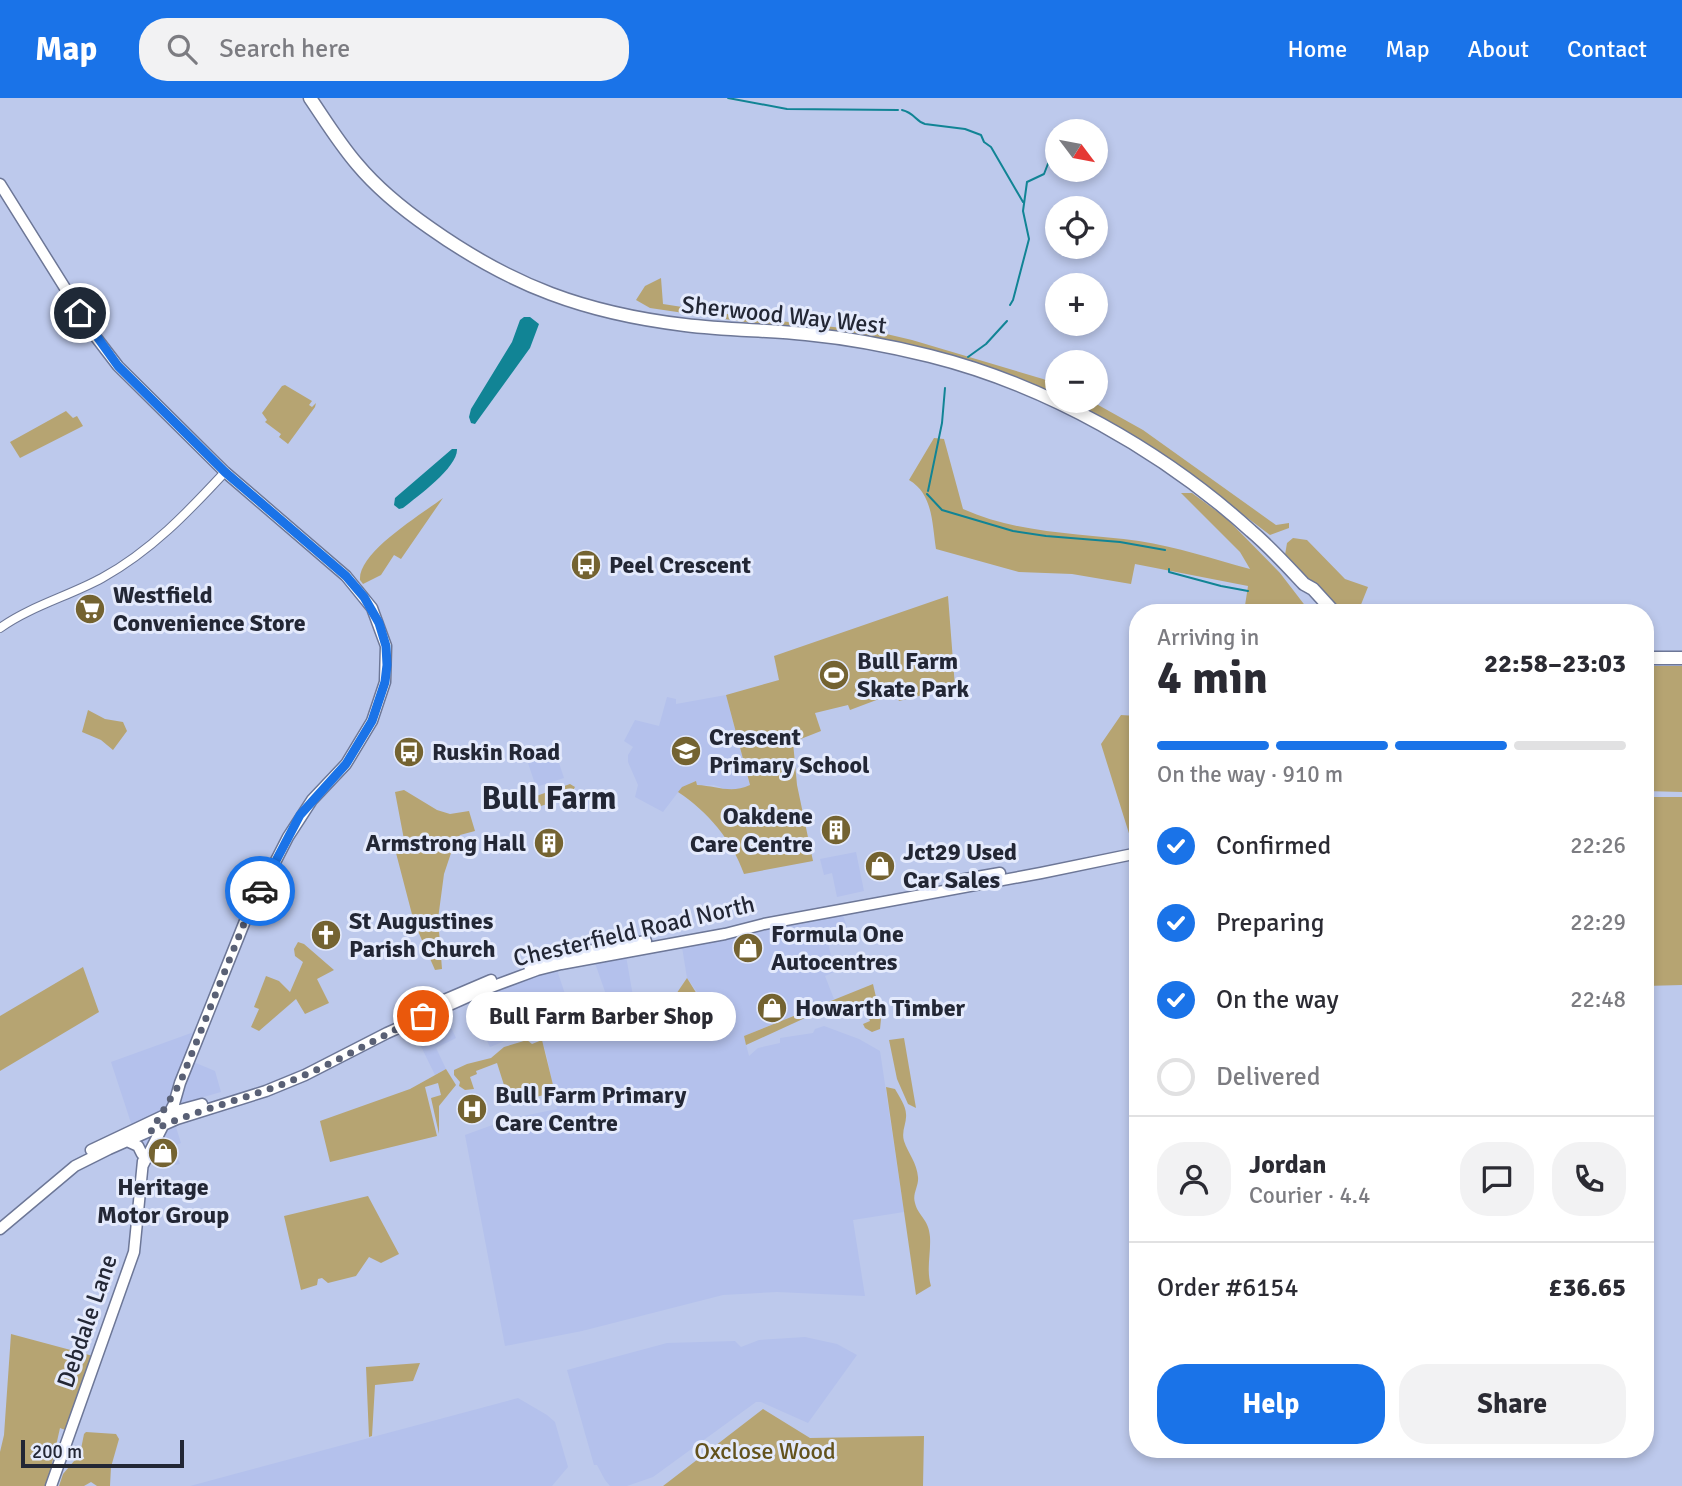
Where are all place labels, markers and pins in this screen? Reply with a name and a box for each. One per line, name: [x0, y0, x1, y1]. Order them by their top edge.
pin: [50, 283, 110, 343]
bus stop icon: Peel Crescent: [569, 548, 603, 582]
place label: Peel Crescent: [609, 550, 751, 580]
place label: Westfield Convenience Store: [113, 580, 306, 638]
supermarket icon: Westfield Convenience Store: [73, 592, 107, 626]
place label: Bull Farm Skate Park: [857, 646, 970, 704]
sports icon: Bull Farm Skate Park: [817, 658, 851, 692]
place label: Crescent Primary School: [709, 722, 870, 780]
school or university icon: Crescent Primary School: [669, 734, 703, 768]
bus stop icon: Ruskin Road: [392, 735, 426, 769]
place label: Ruskin Road: [432, 737, 560, 767]
place label: Oakdene Care Centre: [690, 801, 813, 859]
building icon: Oakdene Care Centre: [819, 813, 853, 847]
building icon: Armstrong Hall: [532, 826, 566, 860]
place label: Armstrong Hall: [366, 828, 526, 858]
place label: Jct29 Used Car Sales: [903, 837, 1017, 895]
shop icon: Jct29 Used Car Sales: [863, 849, 897, 883]
place label: St Augustines Parish Church: [349, 906, 495, 964]
church icon: St Augustines Parish Church: [309, 918, 343, 952]
place label: Formula One Autocentres: [771, 919, 904, 977]
shop icon: Formula One Autocentres: [731, 931, 765, 965]
pin: [393, 986, 453, 1046]
shop icon: Howarth Timber: [755, 991, 789, 1025]
callout: Bull Farm Barber Shop: [465, 992, 734, 1040]
place label: Howarth Timber: [795, 993, 966, 1023]
place label: Bull Farm Primary Care Centre: [495, 1080, 686, 1138]
hospital icon: Bull Farm Primary Care Centre: [455, 1092, 489, 1126]
shop icon: Heritage Motor Group: [146, 1136, 180, 1170]
place label: Heritage Motor Group: [97, 1172, 229, 1230]

